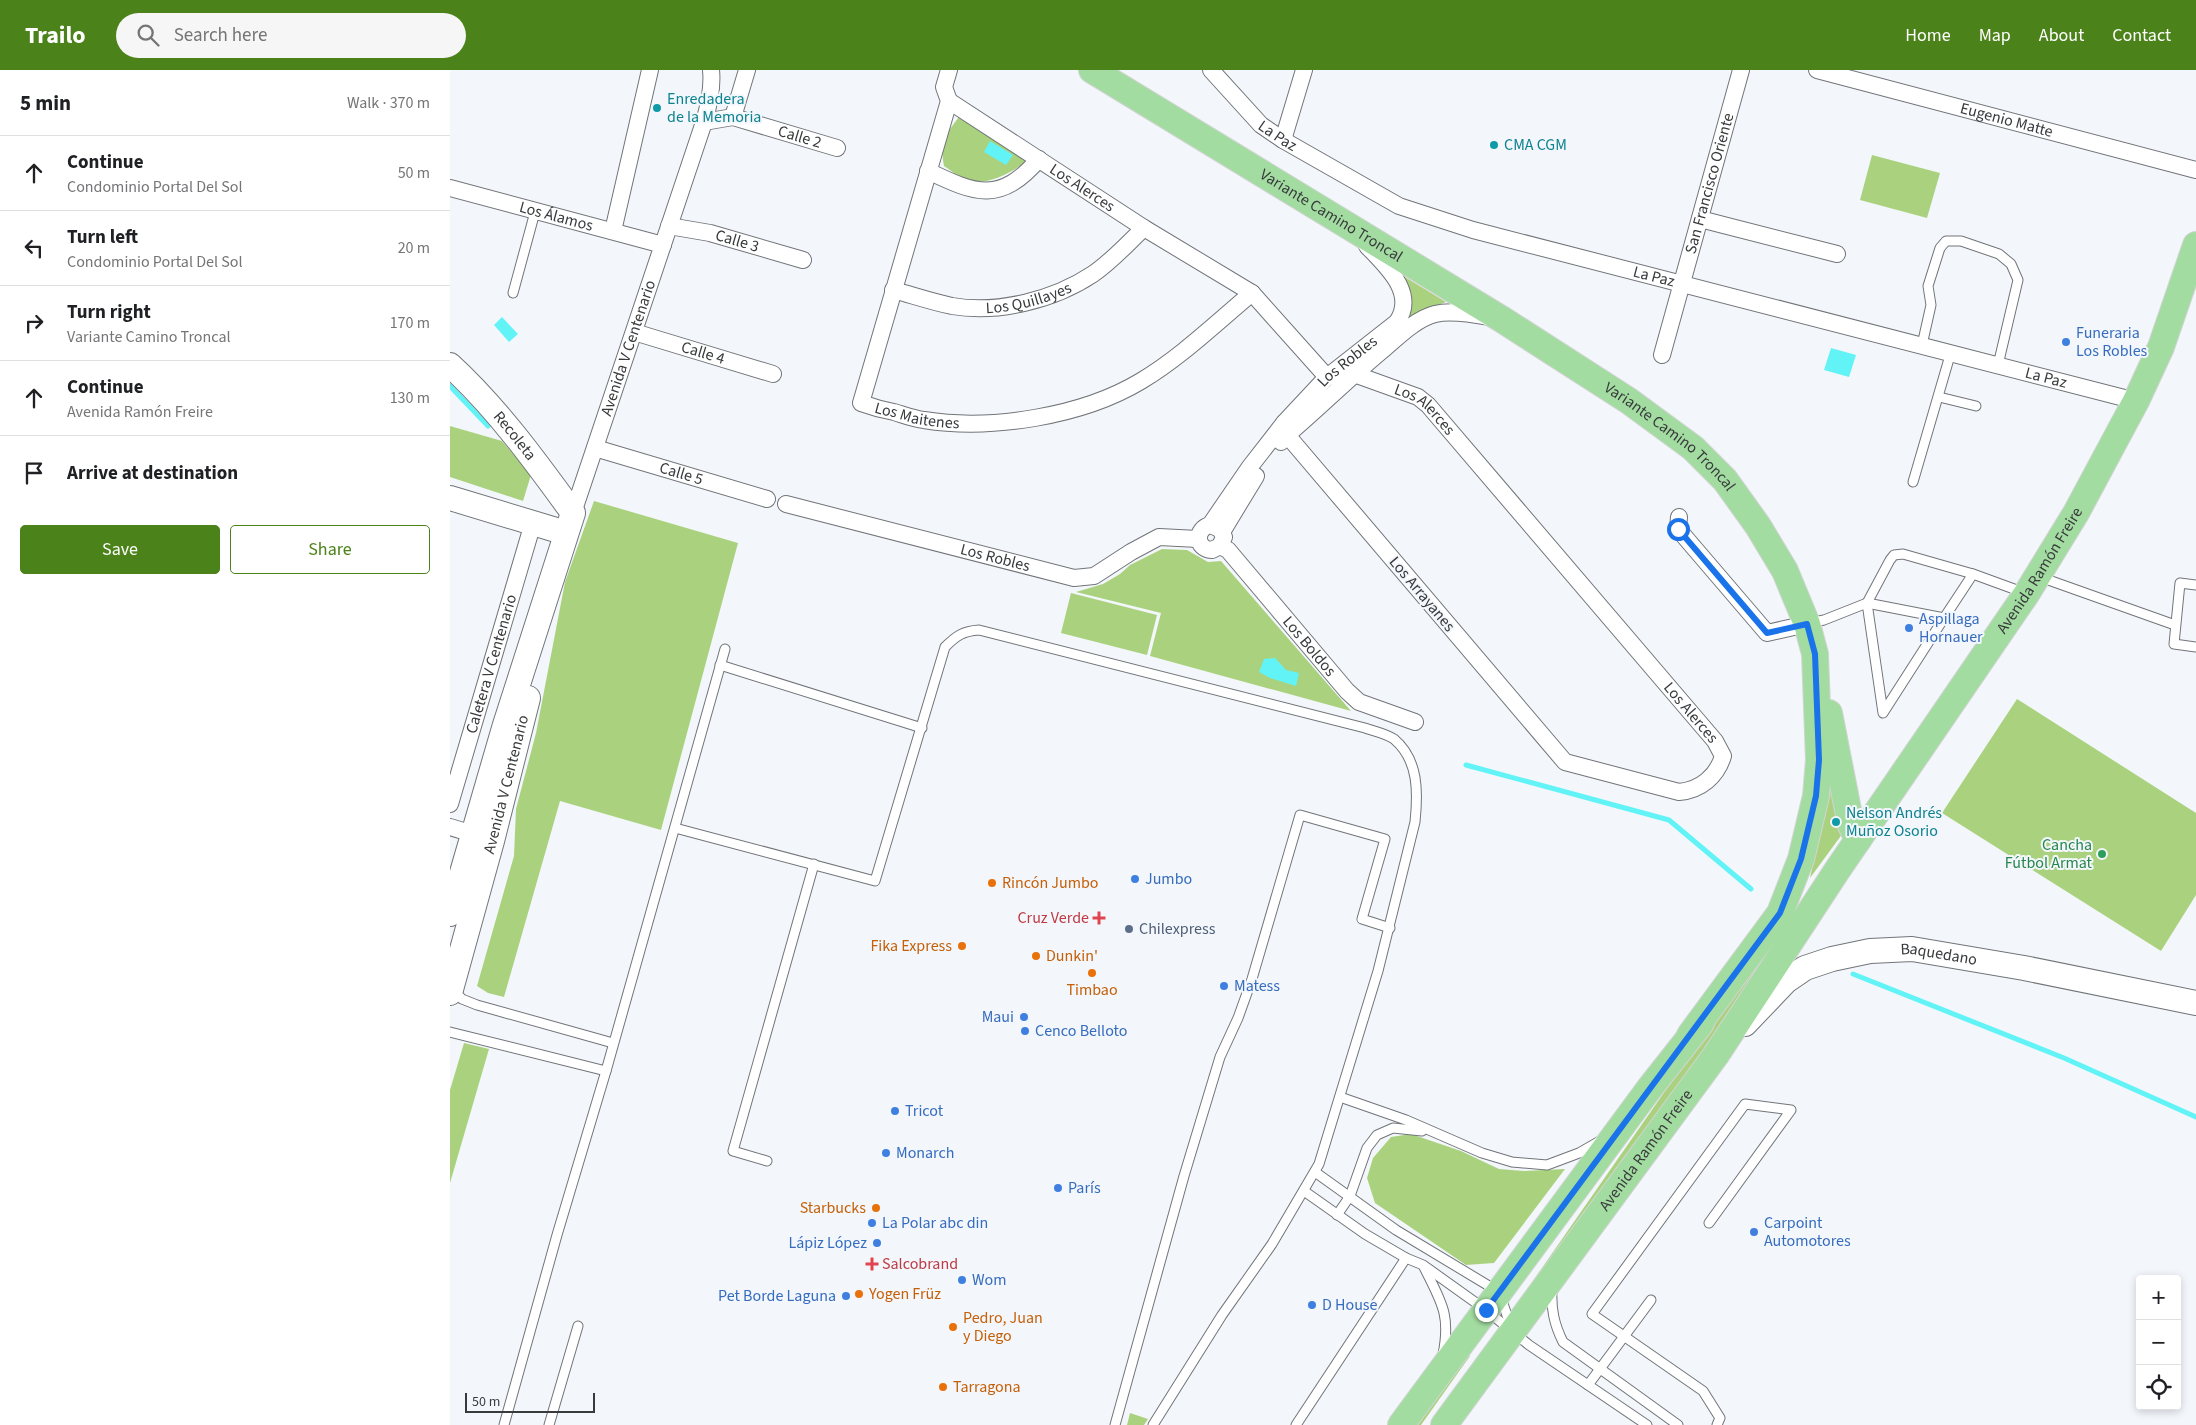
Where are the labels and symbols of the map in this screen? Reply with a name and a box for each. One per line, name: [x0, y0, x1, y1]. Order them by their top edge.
place label: Enredadera de la Memoria: [667, 88, 761, 128]
street label: Eugenio Matte: [1958, 97, 2055, 143]
marker: Enredadera de la Memoria: [651, 102, 663, 114]
street label: San Francisco Oriente: [1680, 111, 1740, 256]
street label: La Paz: [1254, 115, 1301, 157]
street label: Calle 2: [775, 120, 824, 154]
place label: CMA CGM: [1504, 134, 1567, 156]
marker: CMA CGM: [1488, 139, 1500, 151]
street label: Los Alerces: [1045, 158, 1119, 217]
street label: Variante Camino Troncal: [1256, 164, 1407, 267]
street label: Los Álamos: [517, 196, 596, 237]
street label: Calle 3: [713, 224, 762, 258]
street label: La Paz: [1631, 261, 1677, 293]
street label: Avenida V Centenario: [595, 277, 661, 419]
street label: Los Quillayes: [985, 277, 1075, 319]
place label: Funeraria Los Robles: [2076, 322, 2148, 362]
street label: Los Robles: [1312, 330, 1382, 392]
street label: Calle 4: [678, 336, 727, 370]
marker: Funeraria Los Robles: [2060, 336, 2072, 348]
street label: La Paz: [2023, 362, 2069, 394]
street label: Variante Camino Troncal: [1600, 377, 1741, 496]
street label: Los Alerces: [1391, 378, 1460, 440]
street label: Los Maitenes: [872, 397, 960, 434]
street label: Recoleta: [488, 406, 541, 465]
street label: Calle 5: [657, 457, 706, 490]
street label: Avenida Ramón Freire: [1991, 503, 2088, 638]
route start: [1667, 518, 1690, 541]
street label: Los Robles: [958, 538, 1033, 577]
street label: Los Arrayanes: [1384, 552, 1460, 637]
street label: Caletera V Centenario: [460, 592, 522, 736]
place label: Aspillaga Hornauer: [1919, 608, 1983, 648]
street label: Los Boldos: [1277, 611, 1341, 681]
marker: Aspillaga Hornauer: [1903, 622, 1915, 634]
street label: Los Alerces: [1658, 677, 1723, 748]
street label: Avenida V Centenario: [478, 713, 534, 856]
place label: Nelson Andrés Muñoz Osorio: [1846, 802, 1942, 842]
marker: Nelson Andrés Muñoz Osorio: [1830, 816, 1842, 828]
place label: Cancha Fútbol Armat: [2005, 834, 2093, 874]
marker: Cancha Fútbol Armat: [2096, 848, 2108, 860]
place label: Jumbo: [1145, 868, 1192, 890]
place label: Rincón Jumbo: [1002, 872, 1099, 894]
marker: Jumbo: [1129, 873, 1141, 885]
marker: Rincón Jumbo: [986, 877, 998, 889]
place label: Cruz Verde: [1017, 907, 1089, 929]
marker: Cruz Verde: [1093, 912, 1105, 924]
place label: Chilexpress: [1139, 918, 1216, 940]
marker: Chilexpress: [1123, 923, 1135, 935]
place label: Fika Express: [870, 935, 952, 957]
street label: Baquedano: [1900, 938, 1979, 971]
marker: Fika Express: [956, 940, 968, 952]
place label: Dunkin': [1046, 945, 1098, 967]
marker: Dunkin': [1030, 950, 1042, 962]
marker: Timbao: [1086, 967, 1098, 979]
place label: Matess: [1234, 975, 1280, 997]
place label: Timbao: [1066, 979, 1118, 1001]
marker: Matess: [1218, 980, 1230, 992]
place label: Maui: [982, 1006, 1014, 1028]
marker: Maui: [1018, 1011, 1030, 1023]
place label: Cenco Belloto: [1035, 1020, 1127, 1042]
marker: Cenco Belloto: [1019, 1025, 1031, 1037]
street label: Avenida Ramón Freire: [1594, 1085, 1698, 1216]
place label: Tricot: [905, 1100, 944, 1122]
marker: Tricot: [889, 1105, 901, 1117]
place label: Monarch: [896, 1142, 955, 1164]
marker: Monarch: [880, 1147, 892, 1159]
place label: París: [1068, 1177, 1101, 1199]
marker: París: [1052, 1182, 1064, 1194]
place label: Starbucks: [800, 1197, 866, 1219]
marker: Starbucks: [870, 1202, 882, 1214]
place label: La Polar abc din: [882, 1212, 988, 1234]
place label: Carpoint Automotores: [1764, 1212, 1851, 1252]
marker: La Polar abc din: [866, 1217, 878, 1229]
marker: Carpoint Automotores: [1748, 1226, 1760, 1238]
place label: Lápiz López: [788, 1232, 867, 1254]
marker: Lápiz López: [871, 1237, 883, 1249]
place label: Salcobrand: [882, 1253, 958, 1275]
marker: Salcobrand: [866, 1258, 878, 1270]
place label: Wom: [972, 1269, 1007, 1291]
marker: Wom: [956, 1274, 968, 1286]
place label: Yogen Früz: [868, 1283, 941, 1305]
place label: Pet Borde Laguna: [718, 1285, 836, 1307]
marker: Yogen Früz: [853, 1288, 865, 1300]
marker: Pet Borde Laguna: [840, 1290, 852, 1302]
place label: D House: [1322, 1294, 1378, 1316]
marker: D House: [1306, 1299, 1318, 1311]
route end: [1475, 1299, 1498, 1322]
place label: Pedro, Juan y Diego: [963, 1307, 1043, 1347]
marker: Pedro, Juan y Diego: [947, 1321, 959, 1333]
place label: Tarragona: [953, 1376, 1021, 1398]
marker: Tarragona: [937, 1381, 949, 1393]
scale bar: [465, 1390, 595, 1413]

